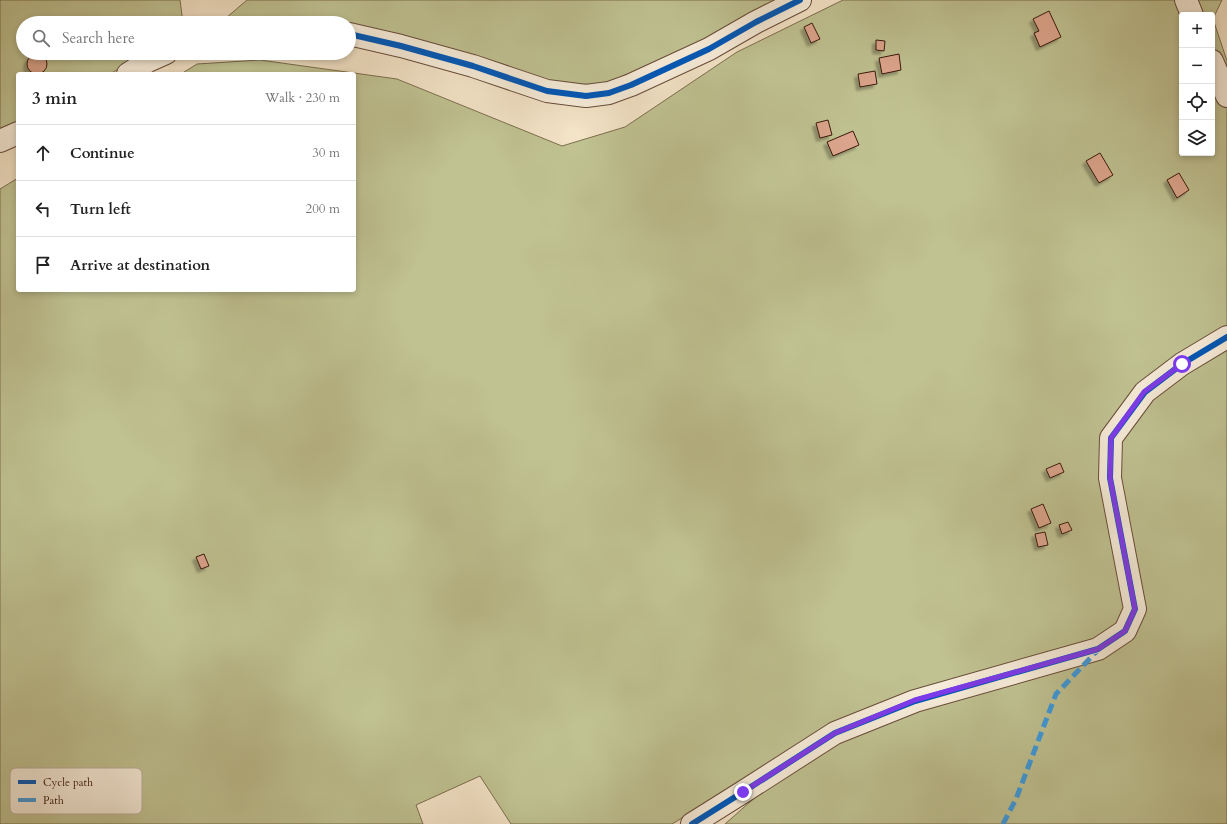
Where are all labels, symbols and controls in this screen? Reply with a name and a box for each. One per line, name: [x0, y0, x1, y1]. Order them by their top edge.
map controls: [1179, 12, 1215, 156]
button: +: [1179, 12, 1215, 48]
search box: [16, 16, 356, 60]
icon: search: [30, 27, 52, 49]
text: Search here: [62, 28, 135, 48]
button: −: [1179, 48, 1215, 84]
button: locate: [1179, 84, 1215, 120]
text: 3 min: [32, 87, 77, 110]
text: Walk · 230 m: [265, 89, 340, 107]
button: layers: [1179, 120, 1215, 156]
icon: ahead: [32, 142, 54, 164]
text: Continue: [70, 143, 135, 163]
text: 30 m: [312, 144, 340, 162]
icon: left: [32, 198, 54, 220]
text: Turn left: [70, 199, 131, 219]
text: 200 m: [306, 200, 340, 218]
icon: arrive: [32, 254, 54, 276]
text: Arrive at destination: [70, 255, 210, 275]
route start: [1173, 355, 1191, 373]
legend: [10, 768, 142, 814]
text: Cycle path: [43, 775, 93, 790]
route end: [734, 783, 752, 801]
text: Path: [43, 793, 64, 808]

